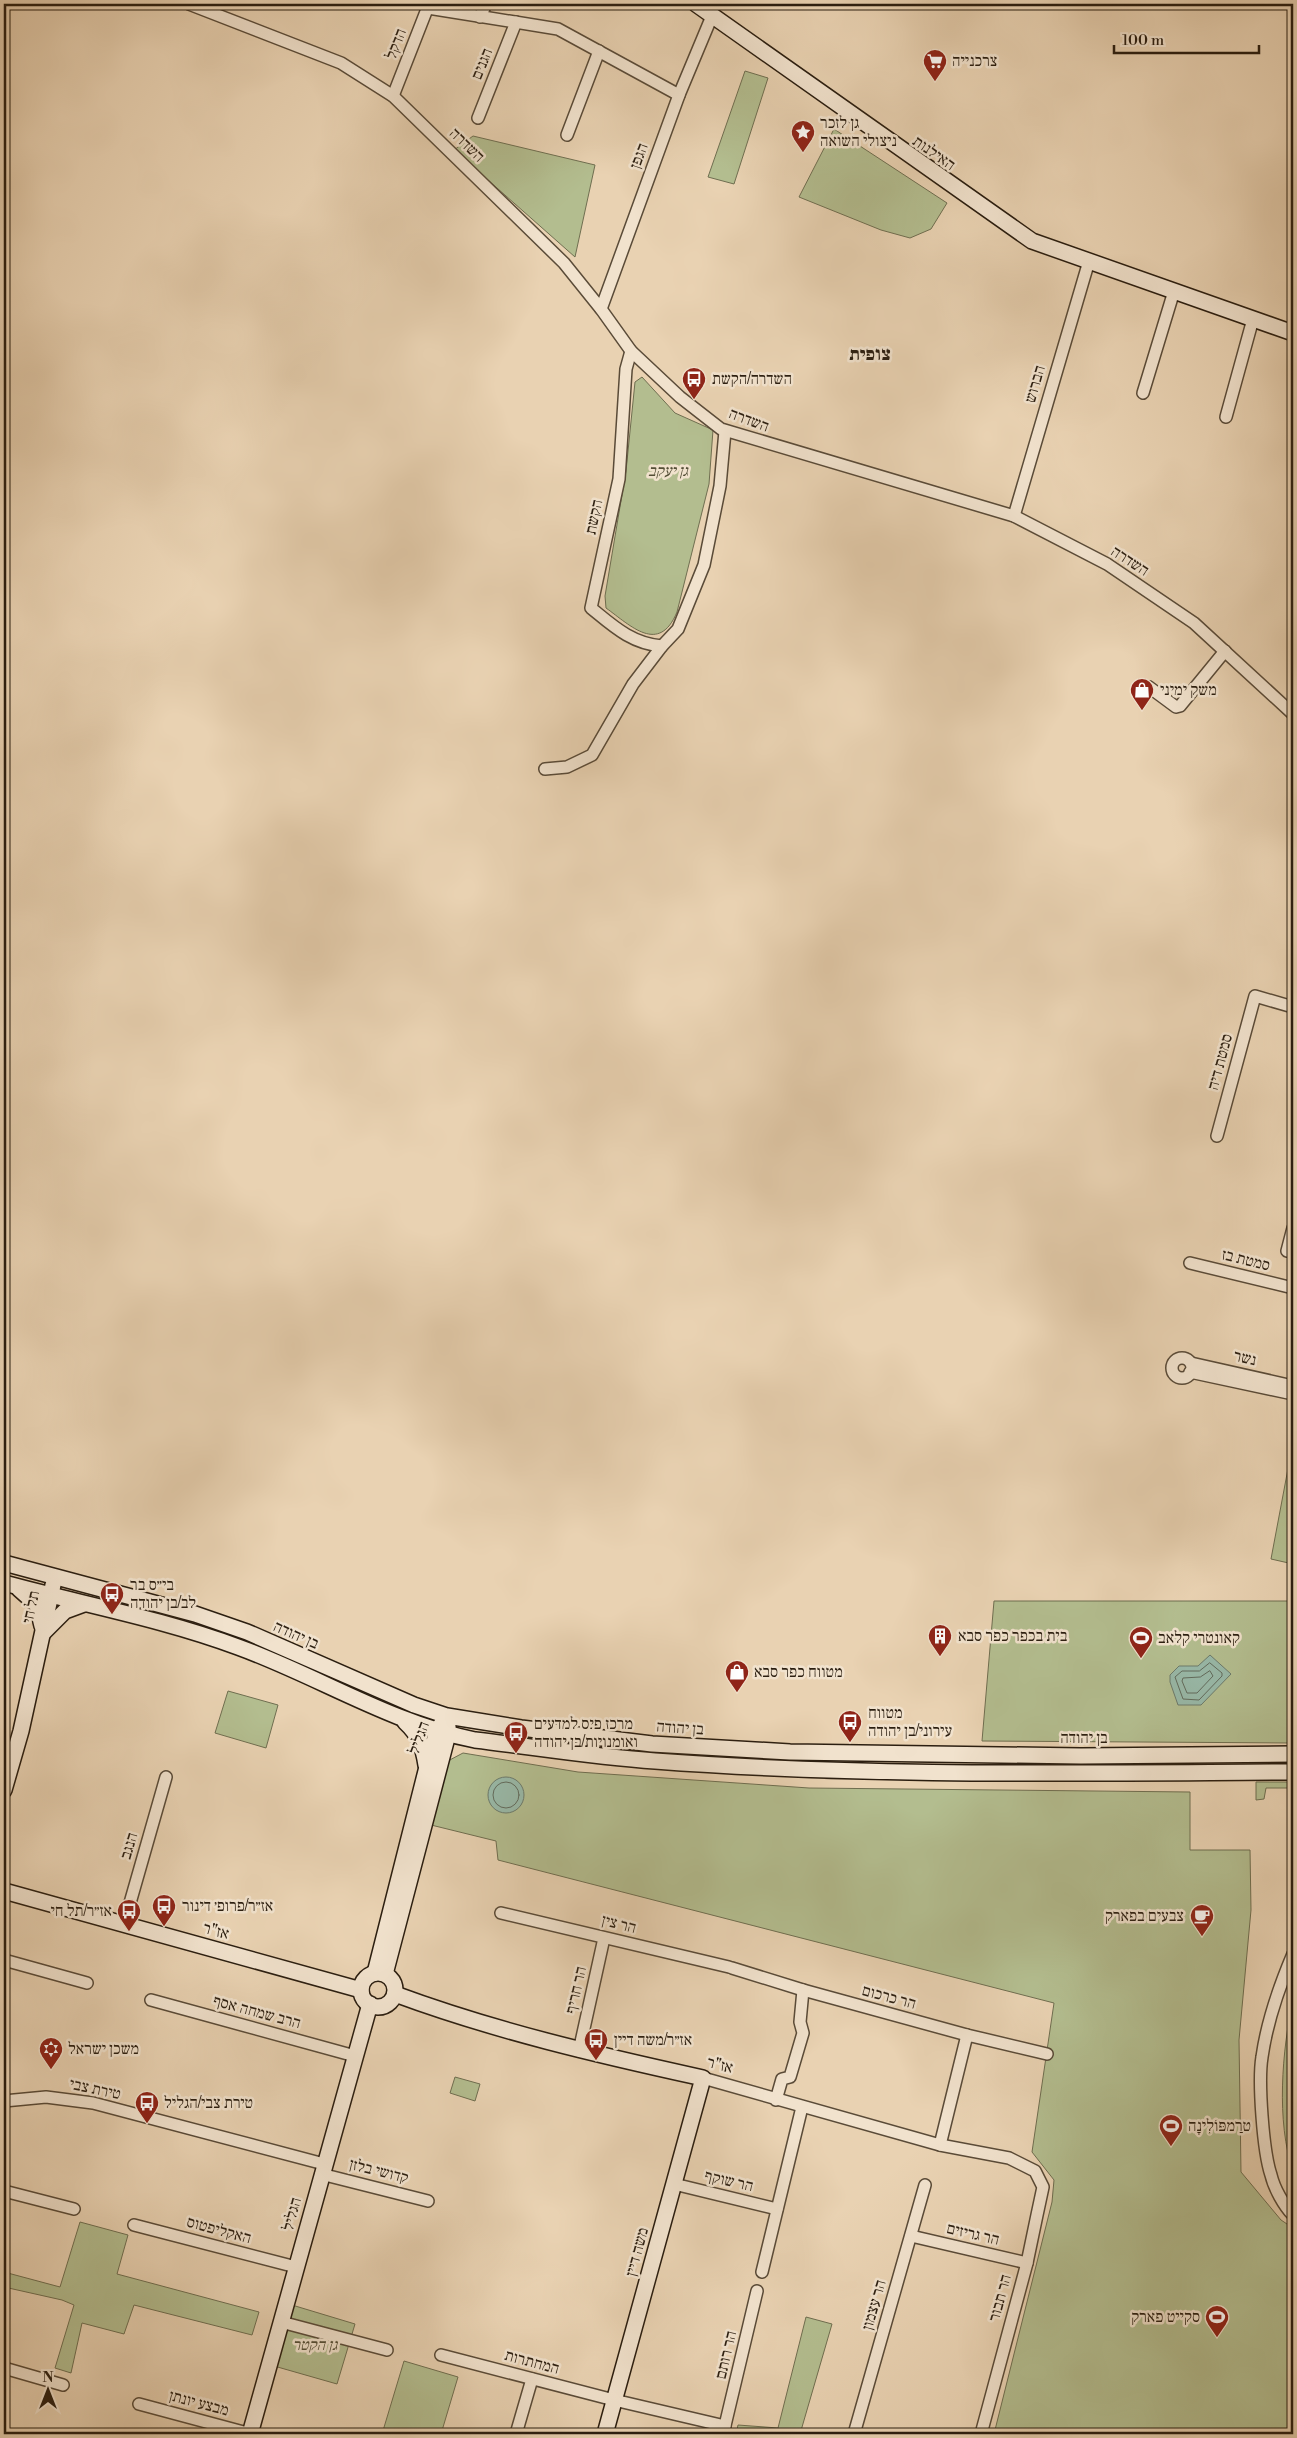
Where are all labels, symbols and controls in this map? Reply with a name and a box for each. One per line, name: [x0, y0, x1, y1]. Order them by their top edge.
scale bar: [1114, 22, 1260, 54]
street label: הדקל: [381, 26, 411, 62]
text: 100 m: [1122, 31, 1164, 50]
street label: הגנים: [467, 45, 497, 83]
supermarket icon: צרכנייה: [922, 48, 948, 82]
place label: צרכנייה: [952, 51, 997, 71]
place label: גן לזכר ניצולי השואה: [820, 113, 897, 151]
place icon: גן לזכר ניצולי השואה: [790, 119, 816, 153]
street label: השדרה: [445, 123, 489, 167]
street label: האילנות: [909, 131, 959, 175]
street label: הגפן: [625, 141, 653, 171]
district label: צופית: [849, 342, 891, 366]
street label: הברוש: [1020, 363, 1050, 405]
bus stop icon: השדרה/הקשת: [681, 366, 707, 400]
place label: השדרה/הקשת: [712, 369, 792, 389]
street label: השדרה: [726, 404, 772, 436]
park label: גן יעקב: [648, 461, 690, 481]
street label: הקשת: [581, 498, 607, 536]
street label: השדרה: [1107, 541, 1153, 581]
shop icon: משק ימיני: [1129, 677, 1155, 711]
place label: משק ימיני: [1160, 680, 1217, 700]
street label: סמטת דיה: [1203, 1032, 1237, 1092]
street label: סמטת בז: [1220, 1244, 1272, 1276]
street label: נשר: [1232, 1346, 1258, 1370]
place label: בי״ס בר לב/בן יהודה: [130, 1575, 196, 1613]
bus stop icon: בי״ס בר לב/בן יהודה: [99, 1581, 125, 1615]
street label: תל חי: [18, 1589, 44, 1625]
street label: בן יהודה: [270, 1616, 322, 1654]
building icon: בית בכפר כפר סבא: [927, 1623, 953, 1657]
sports icon: קאונטרי קלאב: [1128, 1625, 1154, 1659]
place label: בית בכפר כפר סבא: [958, 1626, 1068, 1646]
place label: קאונטרי קלאב: [1158, 1628, 1240, 1648]
shop icon: מטווח כפר סבא: [724, 1659, 750, 1693]
place label: מטווח כפר סבא: [754, 1662, 843, 1682]
place label: מטווח עירוני/בן יהודה: [868, 1703, 952, 1741]
bus stop icon: מטווח עירוני/בן יהודה: [837, 1709, 863, 1743]
place label: מרכז פיס למדעים ואומנויות/בן יהודה: [534, 1714, 638, 1752]
street label: בן יהודה: [656, 1716, 705, 1740]
street label: הגליל: [404, 1719, 434, 1757]
bus stop icon: מרכז פיס למדעים ואומנויות/בן יהודה: [503, 1720, 529, 1754]
street label: בן יהודה: [1060, 1728, 1108, 1748]
street label: הנגב: [116, 1830, 142, 1862]
bus stop icon: אז״ר/פרופ׳ דינור: [151, 1893, 177, 1927]
place label: אז״ר/פרופ׳ דינור: [182, 1896, 273, 1916]
bus stop icon: אז״ר/תל חי: [116, 1898, 142, 1932]
place label: אז״ר/תל חי: [50, 1901, 112, 1921]
cafe icon: צבעים בפארק: [1189, 1903, 1215, 1937]
place label: צבעים בפארק: [1105, 1906, 1184, 1926]
street label: הר צין: [600, 1910, 638, 1938]
street label: אז"ר: [201, 1918, 231, 1944]
street label: הר חריף: [561, 1964, 591, 2016]
street label: הר כרכום: [860, 1980, 918, 2014]
street label: הרב שמחה אסף: [211, 1991, 303, 2033]
bus stop icon: אז״ר/משה דיין: [583, 2027, 609, 2061]
place label: אז״ר/משה דיין: [614, 2030, 692, 2050]
synagogue icon: משכן ישראל: [38, 2036, 64, 2070]
place label: משכן ישראל: [68, 2039, 139, 2059]
street label: אז"ר: [705, 2052, 735, 2078]
street label: טירת צבי: [67, 2074, 123, 2104]
bus stop icon: טירת צבי/הגליל: [134, 2090, 160, 2124]
place label: טירת צבי/הגליל: [164, 2093, 253, 2113]
sports icon: טרַמפּוֹלִינָה: [1158, 2113, 1184, 2147]
place label: טרַמפּוֹלִינָה: [1188, 2116, 1251, 2136]
street label: קדושי בלזן: [347, 2154, 411, 2188]
street label: הר שוקף: [703, 2166, 755, 2196]
street label: הגליל: [278, 2195, 306, 2233]
street label: האקליפטוס: [184, 2212, 254, 2248]
street label: הר גריזים: [945, 2218, 1001, 2250]
street label: משה דיין: [621, 2225, 653, 2279]
street label: הר תבור: [984, 2272, 1016, 2324]
street label: הר עצמון: [857, 2278, 891, 2332]
sports icon: סקייט פארק: [1204, 2304, 1230, 2338]
place label: סקייט פארק: [1131, 2307, 1200, 2327]
street label: הר רותם: [711, 2329, 741, 2381]
park label: גן הקטר: [293, 2335, 339, 2355]
street label: המחתרות: [502, 2345, 562, 2379]
north arrow: [22, 2366, 72, 2416]
text: N: [42, 2369, 54, 2387]
street label: מבצע יונתן: [167, 2385, 231, 2421]

